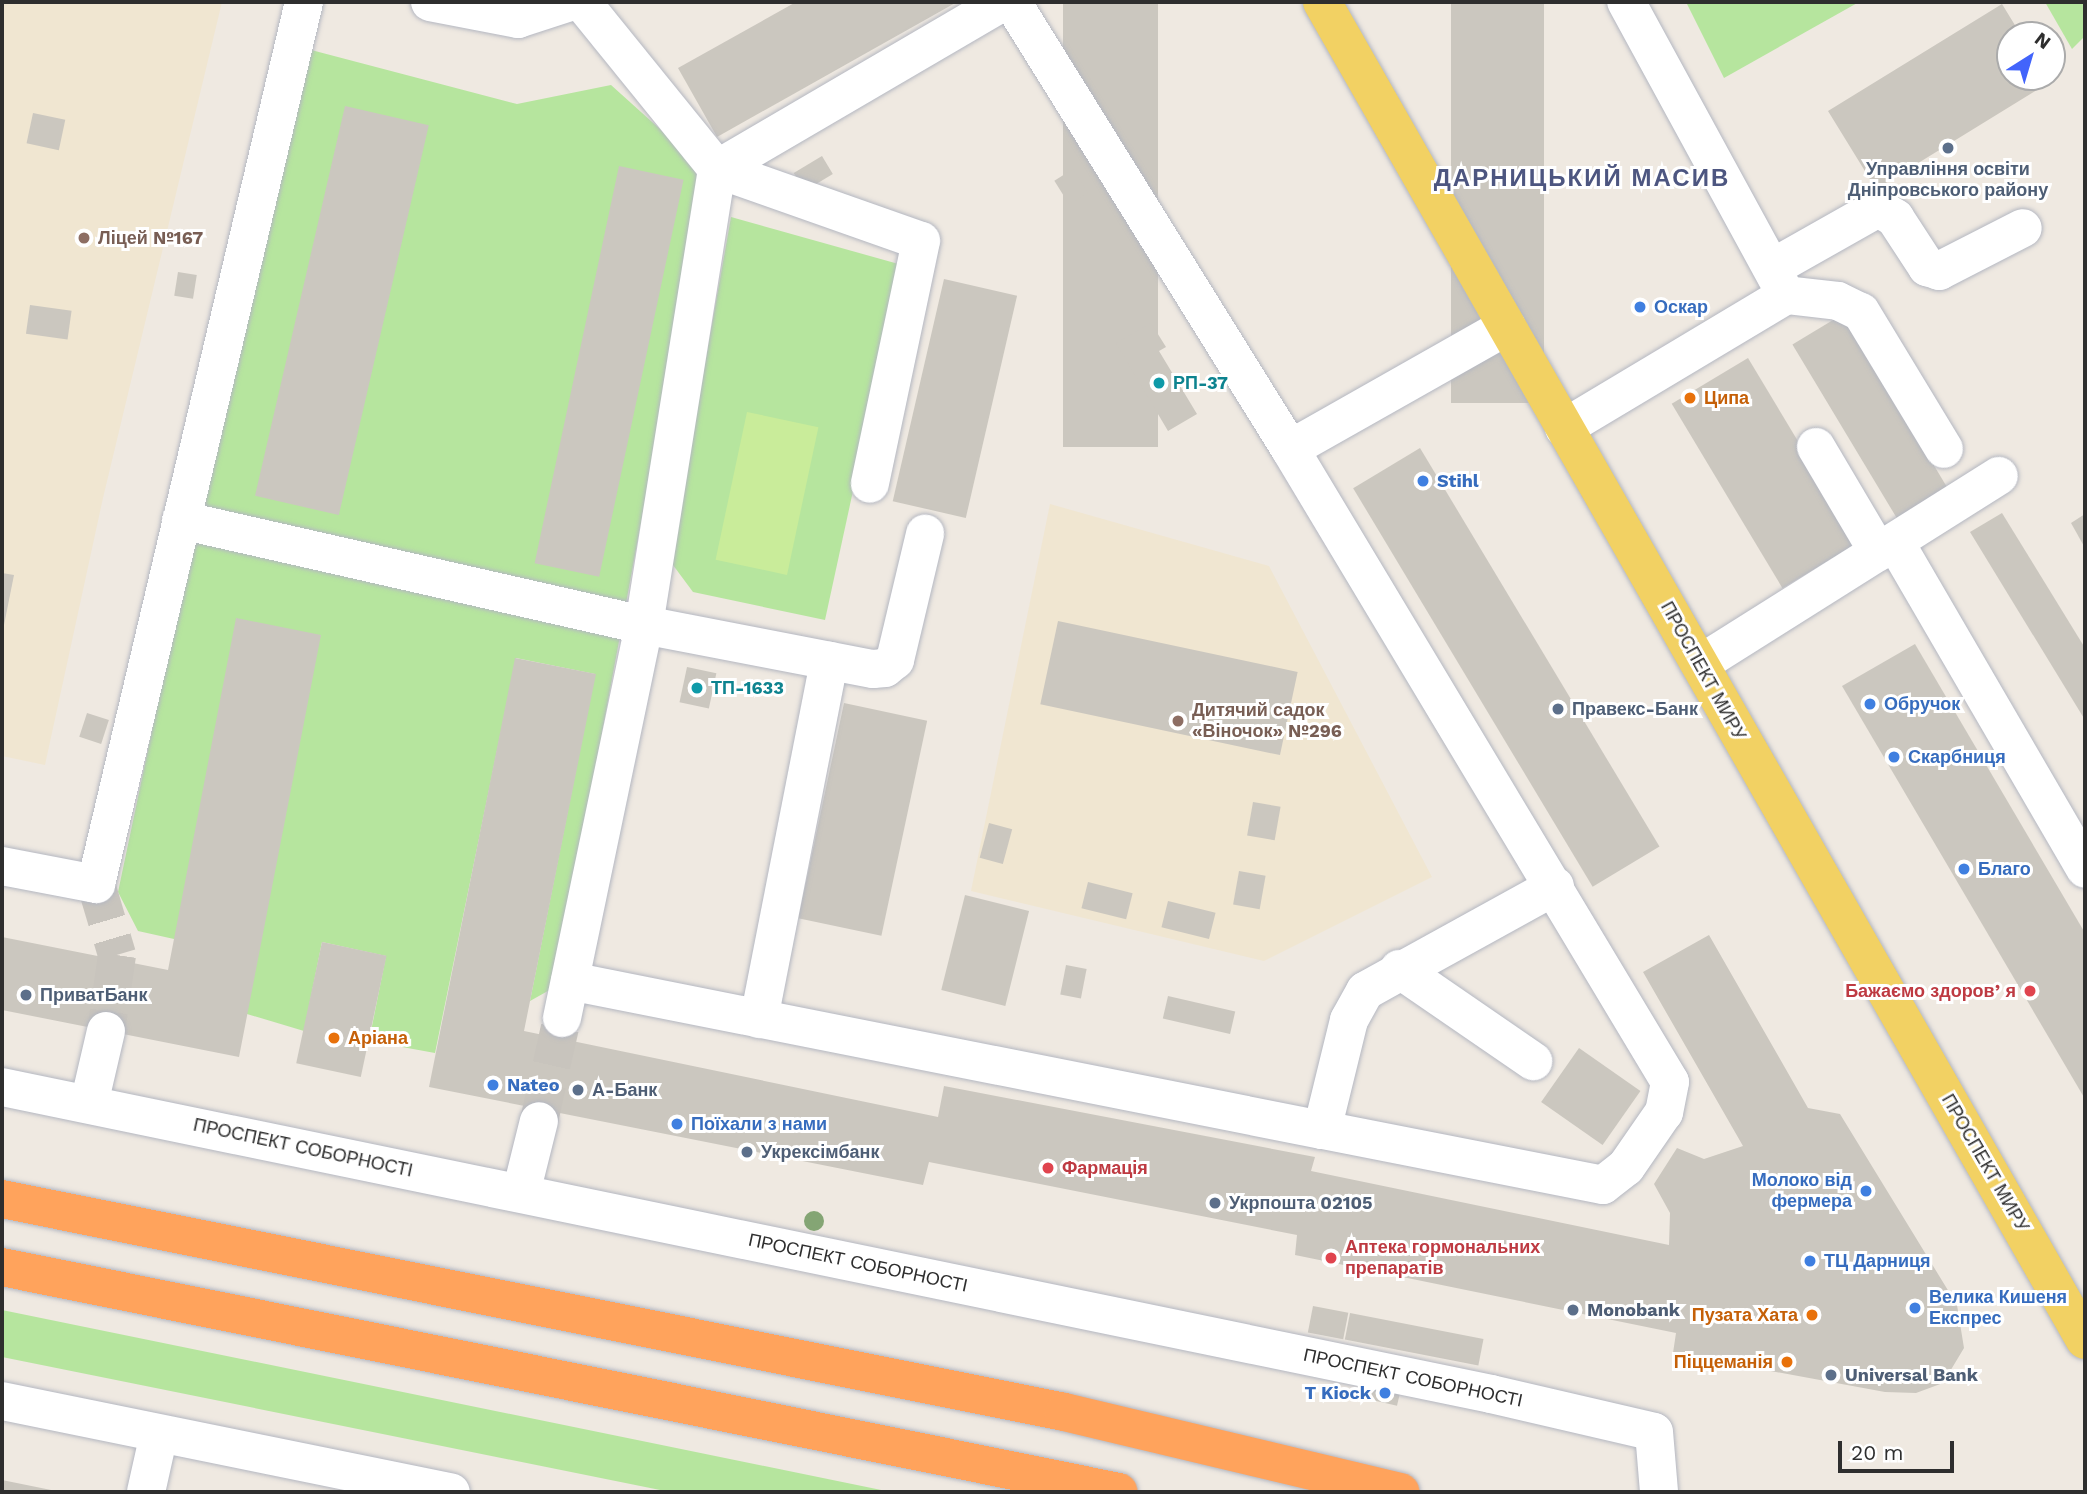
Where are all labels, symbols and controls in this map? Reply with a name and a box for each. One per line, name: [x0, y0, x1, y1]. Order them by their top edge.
north arrow: [1996, 21, 2066, 91]
text: N: [2030, 27, 2055, 54]
marker: Управління освіти Дніпровського району: [1940, 140, 1956, 156]
place label: Управління освіти Дніпровського району: [1848, 159, 2048, 202]
district label: ДАРНИЦЬКИЙ МАСИВ: [1436, 165, 1728, 193]
place label: Ліцей №167: [98, 227, 203, 249]
marker: Ліцей №167: [76, 230, 92, 246]
place label: Оскар: [1654, 296, 1708, 318]
marker: Оскар: [1632, 299, 1648, 315]
place label: РП-37: [1173, 372, 1228, 394]
marker: РП-37: [1151, 375, 1167, 391]
place label: Ципа: [1704, 387, 1749, 409]
marker: Ципа: [1682, 390, 1698, 406]
place label: Stihl: [1437, 470, 1479, 492]
marker: Stihl: [1415, 473, 1431, 489]
street label: ПРОСПЕКТ МИРУ: [1656, 598, 1750, 744]
place label: ТП-1633: [711, 677, 784, 699]
marker: ТП-1633: [689, 680, 705, 696]
place label: Обручок: [1884, 693, 1960, 715]
marker: Обручок: [1862, 696, 1878, 712]
place label: Правекс-Банк: [1572, 698, 1698, 720]
place label: Дитячий садок «Віночок» №296: [1192, 700, 1342, 742]
marker: Правекс-Банк: [1550, 701, 1566, 717]
marker: Дитячий садок «Віночок» №296: [1170, 713, 1186, 729]
place label: Скарбниця: [1908, 746, 2006, 768]
marker: Скарбниця: [1886, 749, 1902, 765]
place label: Благо: [1978, 858, 2031, 880]
marker: Благо: [1956, 861, 1972, 877]
place label: Бажаємо здоровʼя: [1845, 980, 2016, 1002]
marker: Бажаємо здоровʼя: [2022, 983, 2038, 999]
place label: ПриватБанк: [40, 984, 147, 1006]
marker: ПриватБанк: [18, 987, 34, 1003]
place label: Аріана: [348, 1027, 408, 1049]
marker: Аріана: [326, 1030, 342, 1046]
place label: Nateo: [507, 1074, 559, 1096]
marker: Nateo: [485, 1077, 501, 1093]
place label: А-Банк: [592, 1079, 657, 1101]
marker: А-Банк: [570, 1082, 586, 1098]
street label: ПРОСПЕКТ МИРУ: [1937, 1090, 2033, 1236]
place label: Поїхали з нами: [691, 1113, 827, 1135]
street label: ПРОСПЕКТ СОБОРНОСТІ: [191, 1114, 415, 1182]
marker: Поїхали з нами: [669, 1116, 685, 1132]
place label: Укрексімбанк: [761, 1141, 879, 1163]
marker: Укрексімбанк: [739, 1144, 755, 1160]
place label: Фармація: [1062, 1157, 1148, 1179]
marker: Фармація: [1040, 1160, 1056, 1176]
place label: Молоко від фермера: [1752, 1170, 1852, 1212]
marker: Молоко від фермера: [1858, 1183, 1874, 1199]
place label: Укрпошта 02105: [1229, 1192, 1372, 1214]
marker: Укрпошта 02105: [1207, 1195, 1223, 1211]
street label: ПРОСПЕКТ СОБОРНОСТІ: [746, 1229, 970, 1297]
place label: Аптека гормональних препаратів: [1345, 1237, 1540, 1280]
marker: Аптека гормональних препаратів: [1323, 1250, 1339, 1266]
place label: ТЦ Дарниця: [1824, 1250, 1931, 1272]
marker: ТЦ Дарниця: [1802, 1253, 1818, 1269]
place label: Велика Кишеня Експрес: [1929, 1287, 2067, 1330]
place label: Monobank: [1587, 1299, 1680, 1321]
marker: Велика Кишеня Експрес: [1907, 1300, 1923, 1316]
marker: Monobank: [1565, 1302, 1581, 1318]
place label: Пузата Хата: [1692, 1304, 1798, 1326]
marker: Пузата Хата: [1804, 1307, 1820, 1323]
street label: ПРОСПЕКТ СОБОРНОСТІ: [1301, 1344, 1525, 1412]
place label: Піццеманія: [1674, 1351, 1773, 1373]
marker: Піццеманія: [1779, 1354, 1795, 1370]
place label: Universal Bank: [1845, 1364, 1978, 1386]
marker: Universal Bank: [1823, 1367, 1839, 1383]
place label: T Kiock: [1304, 1382, 1371, 1404]
marker: T Kiock: [1377, 1385, 1393, 1401]
scale bar: [1842, 1428, 1958, 1472]
text: 20 m: [1851, 1440, 1903, 1465]

